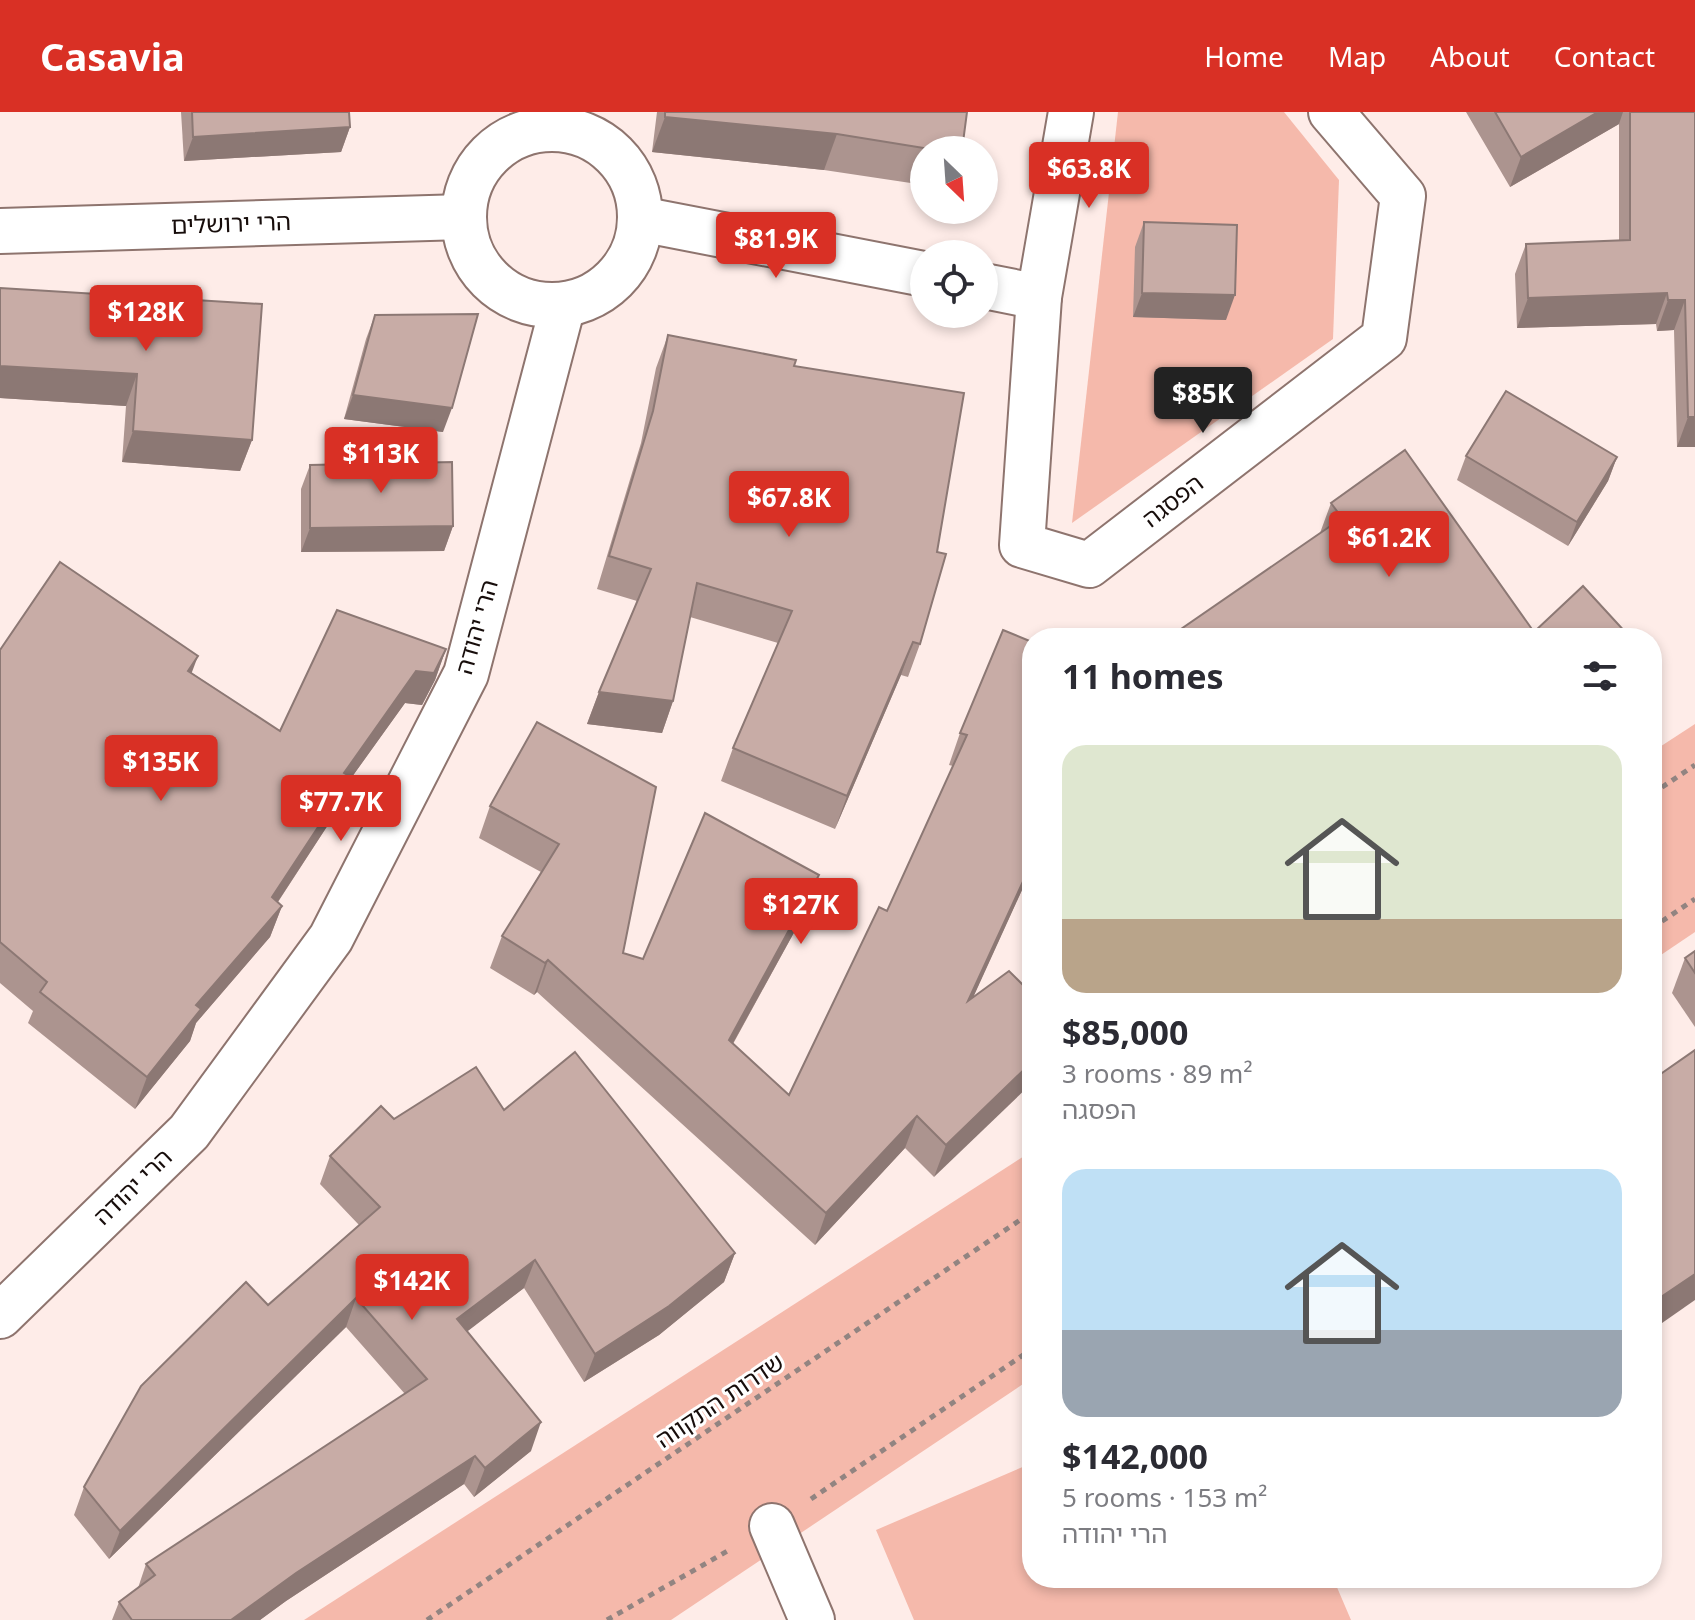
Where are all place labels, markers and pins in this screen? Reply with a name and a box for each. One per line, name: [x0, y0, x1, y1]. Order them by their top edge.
pin: $63.8K: [1024, 142, 1154, 210]
pin: $81.9K: [711, 212, 841, 280]
pin: $128K: [90, 285, 202, 353]
pin: $85K: [1156, 367, 1250, 435]
pin: $113K: [325, 427, 437, 495]
pin: $67.8K: [724, 471, 854, 539]
pin: $61.2K: [1324, 511, 1454, 579]
pin: $135K: [105, 735, 217, 803]
pin: $77.7K: [276, 775, 406, 843]
pin: $127K: [745, 878, 857, 946]
pin: $142K: [356, 1254, 468, 1322]

